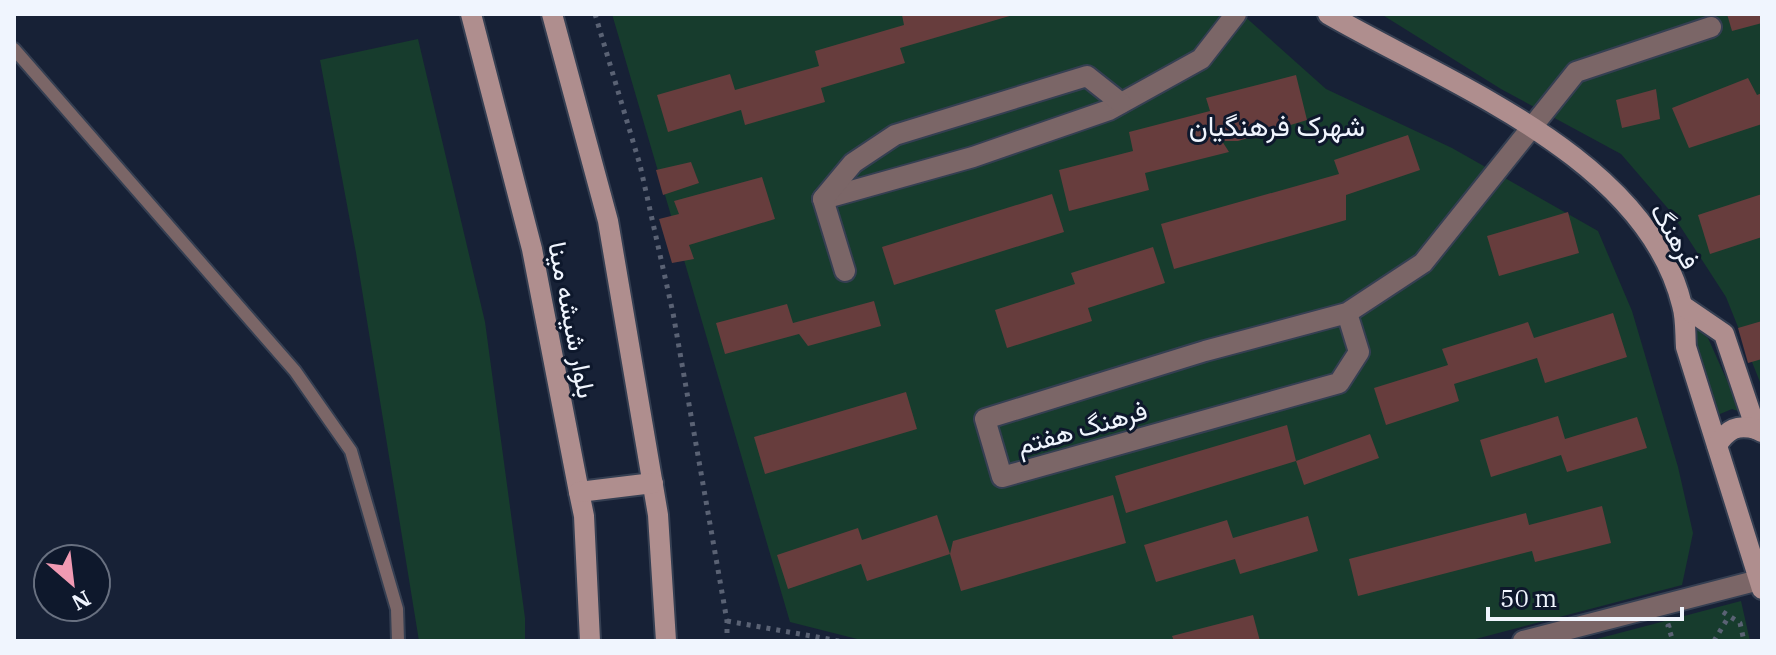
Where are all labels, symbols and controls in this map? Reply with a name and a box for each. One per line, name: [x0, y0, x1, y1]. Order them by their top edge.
district label: شهرک فرهنگیان: [1189, 107, 1365, 144]
street label: فرهنگ: [1643, 196, 1708, 275]
street label: بلوار شیشه مینا: [541, 239, 605, 401]
street label: فرهنگ هفتم: [1013, 392, 1151, 463]
north arrow: [32, 543, 112, 623]
scale bar: [1488, 571, 1682, 621]
text: 50 m: [1500, 582, 1557, 614]
text: N: [67, 584, 96, 618]

